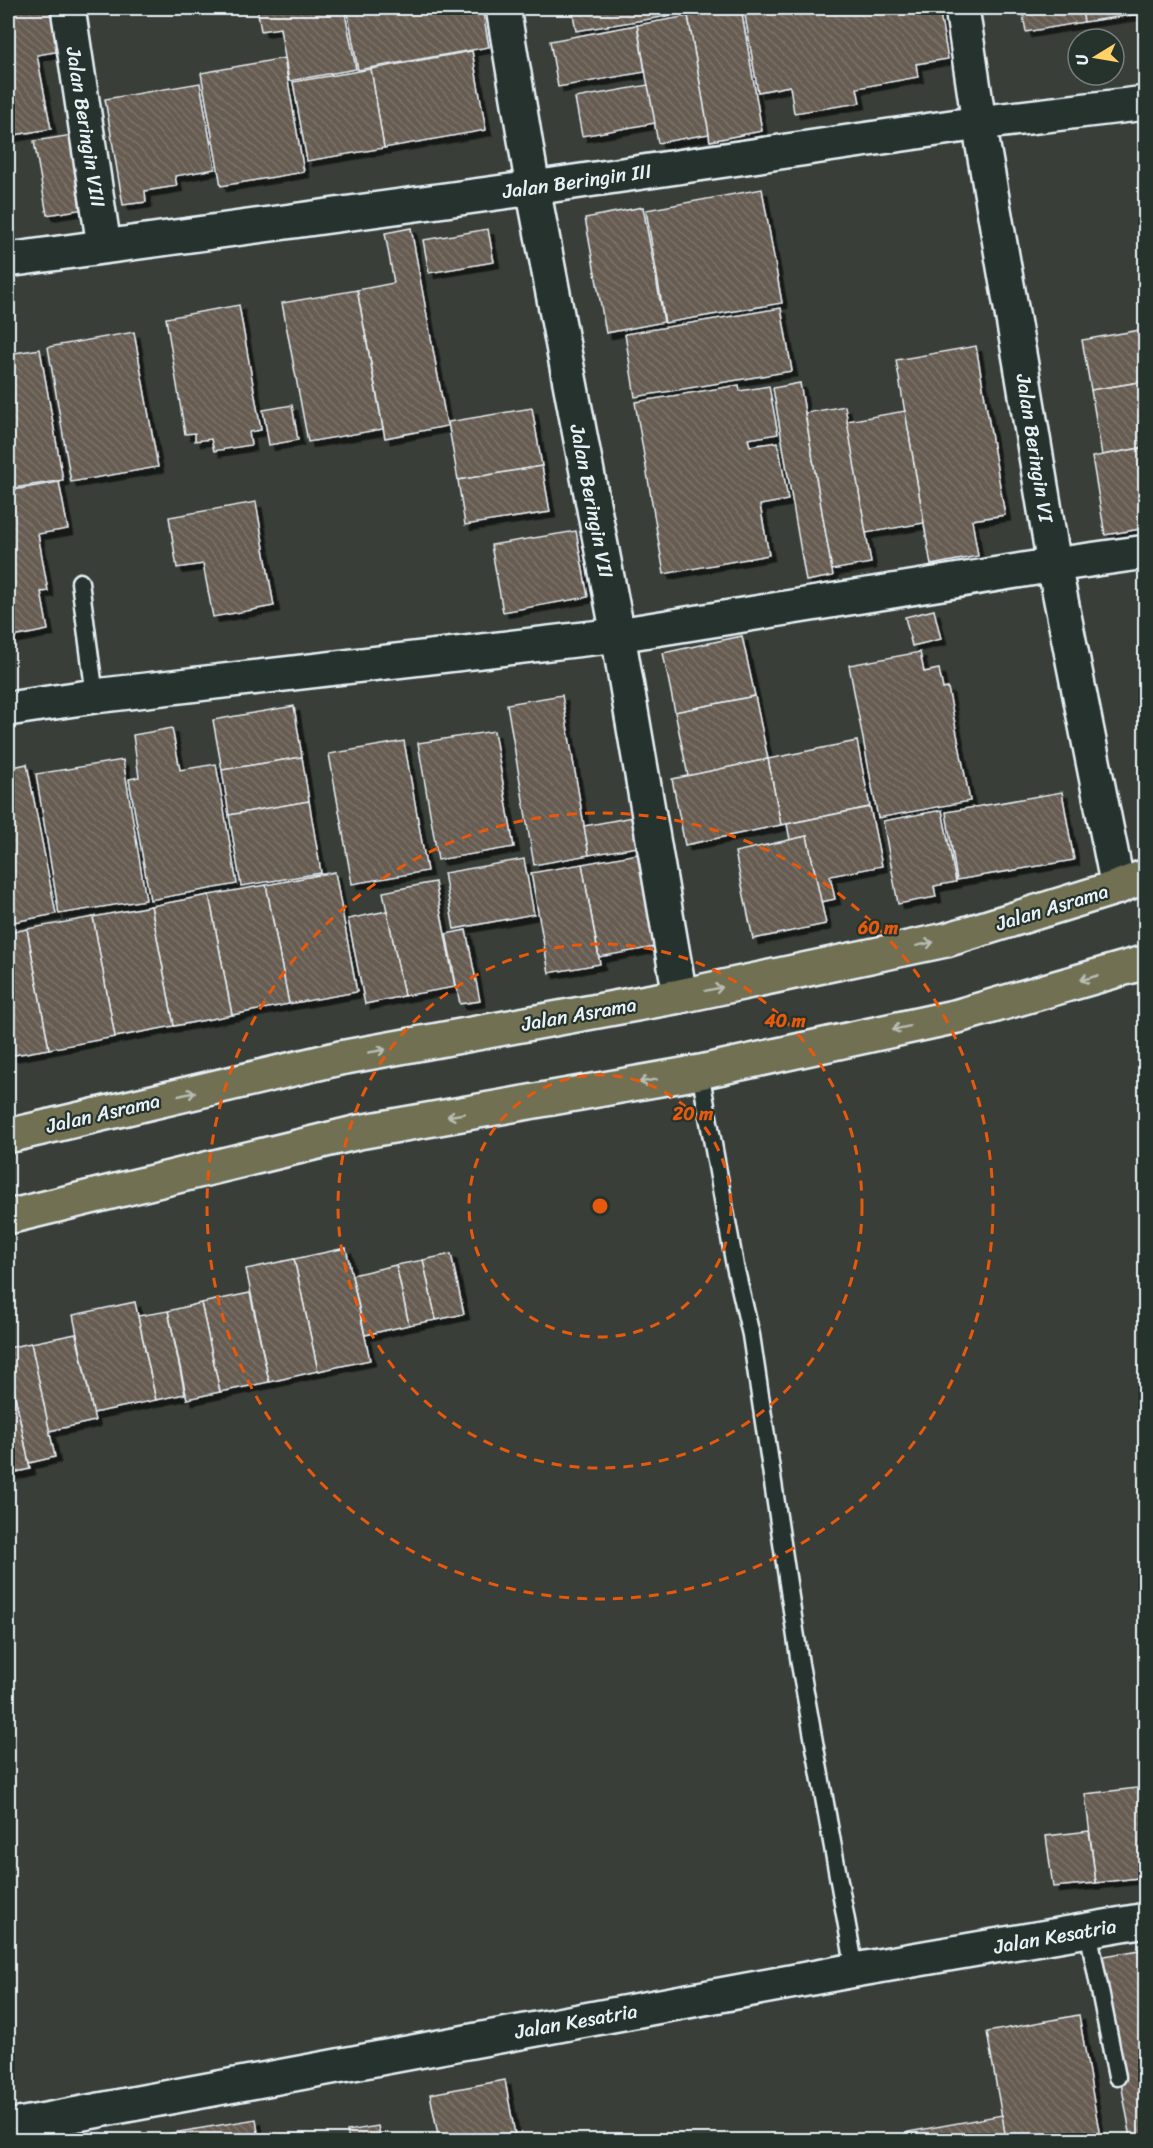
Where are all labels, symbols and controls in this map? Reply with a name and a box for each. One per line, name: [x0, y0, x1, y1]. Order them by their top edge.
north arrow: [1066, 27, 1126, 87]
street label: Jalan Beringin VIII: [55, 43, 115, 210]
text: U: [1066, 50, 1097, 68]
street label: Jalan Beringin III: [499, 154, 654, 209]
street label: Jalan Beringin VI: [1005, 370, 1064, 526]
street label: Jalan Beringin VII: [559, 420, 624, 581]
street label: Jalan Asrama: [991, 874, 1113, 941]
text: 60 m: [857, 912, 898, 944]
one-way arrow: [915, 938, 934, 949]
one-way arrow: [1080, 973, 1099, 984]
one-way arrow: [703, 983, 723, 994]
street label: Jalan Asrama: [518, 987, 639, 1042]
text: 40 m: [763, 1005, 806, 1037]
one-way arrow: [892, 1023, 911, 1035]
one-way arrow: [367, 1045, 387, 1056]
one-way arrow: [639, 1076, 659, 1087]
street label: Jalan Asrama: [42, 1083, 164, 1144]
one-way arrow: [177, 1087, 196, 1099]
text: 20 m: [672, 1098, 713, 1130]
one-way arrow: [447, 1109, 467, 1120]
centre of rings: [590, 1196, 610, 1216]
street label: Jalan Kesatria: [990, 1909, 1119, 1965]
street label: Jalan Kesatria: [511, 1994, 640, 2050]

